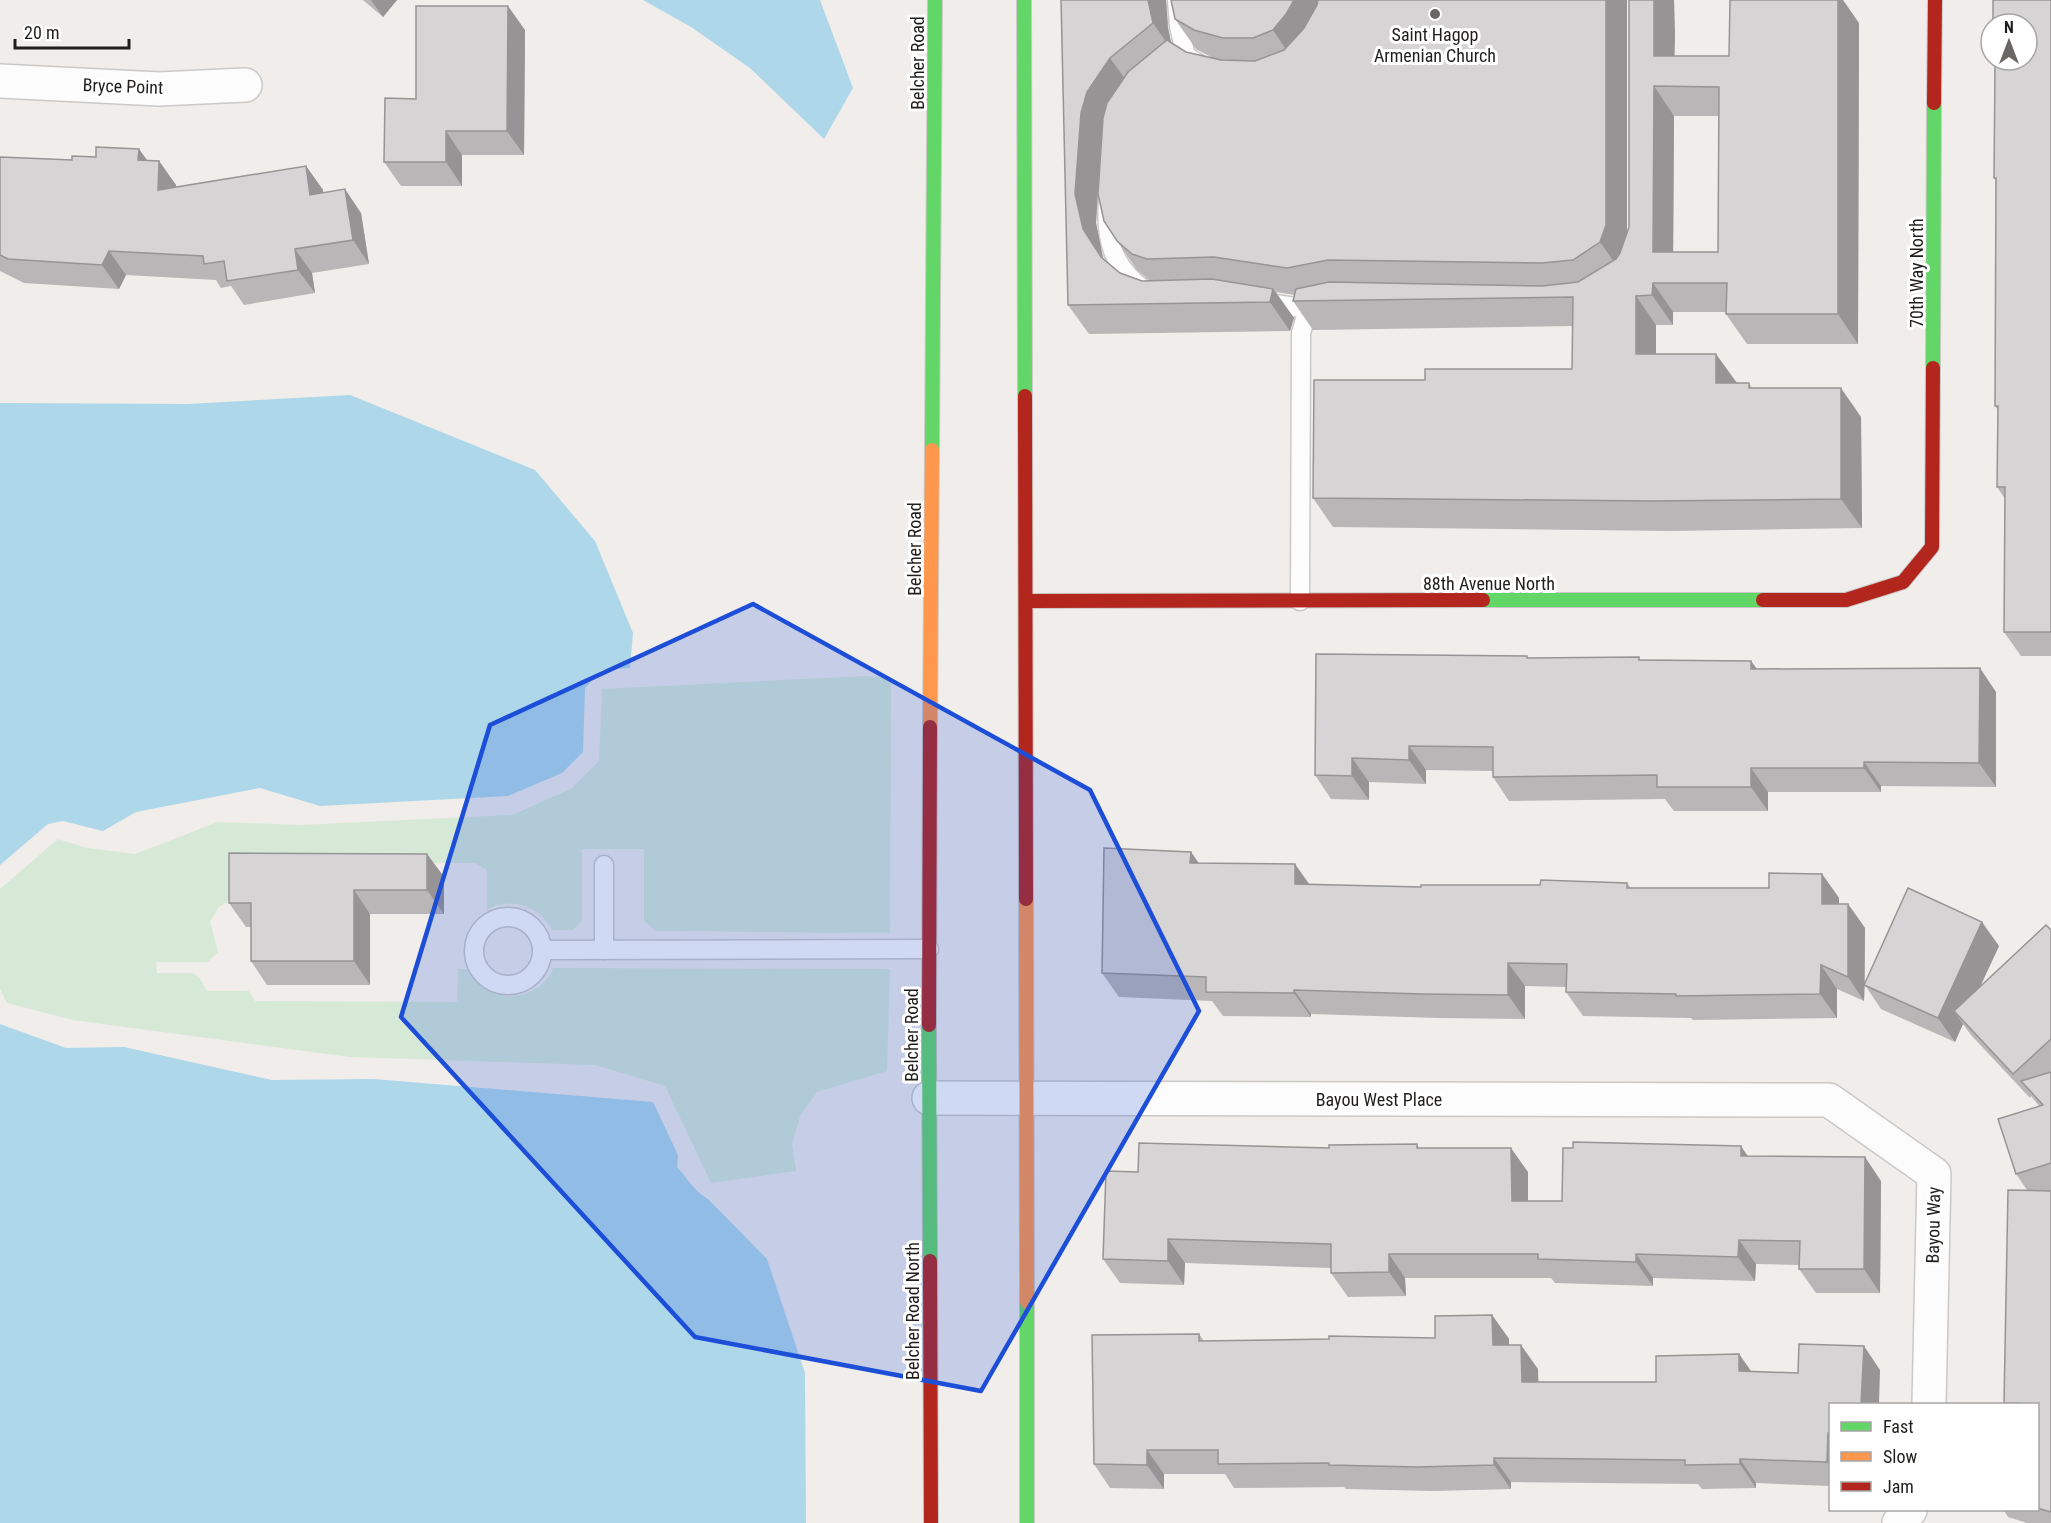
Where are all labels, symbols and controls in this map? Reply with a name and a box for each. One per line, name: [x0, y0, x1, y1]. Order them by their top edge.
marker: Saint Hagop Armenian Church: [1428, 7, 1442, 21]
scale bar: [15, 12, 129, 50]
north arrow: [1979, 12, 2039, 72]
street label: Belcher Road: [907, 16, 928, 110]
text: N: [2004, 18, 2014, 37]
text: 20 m: [24, 22, 59, 43]
place label: Saint Hagop Armenian Church: [1374, 24, 1496, 66]
street label: Bryce Point: [82, 74, 164, 98]
street label: 70th Way North: [1906, 218, 1927, 328]
street label: Belcher Road: [904, 502, 925, 596]
street label: 88th Avenue North: [1423, 573, 1555, 594]
street label: Belcher Road: [901, 988, 922, 1082]
street label: Bayou West Place: [1316, 1089, 1442, 1110]
street label: Bayou Way: [1922, 1186, 1944, 1264]
street label: Belcher Road North: [902, 1242, 923, 1380]
legend: [1829, 1403, 2039, 1511]
text: Fast: [1883, 1416, 1914, 1437]
text: Slow: [1883, 1446, 1918, 1467]
text: Jam: [1883, 1476, 1914, 1497]

